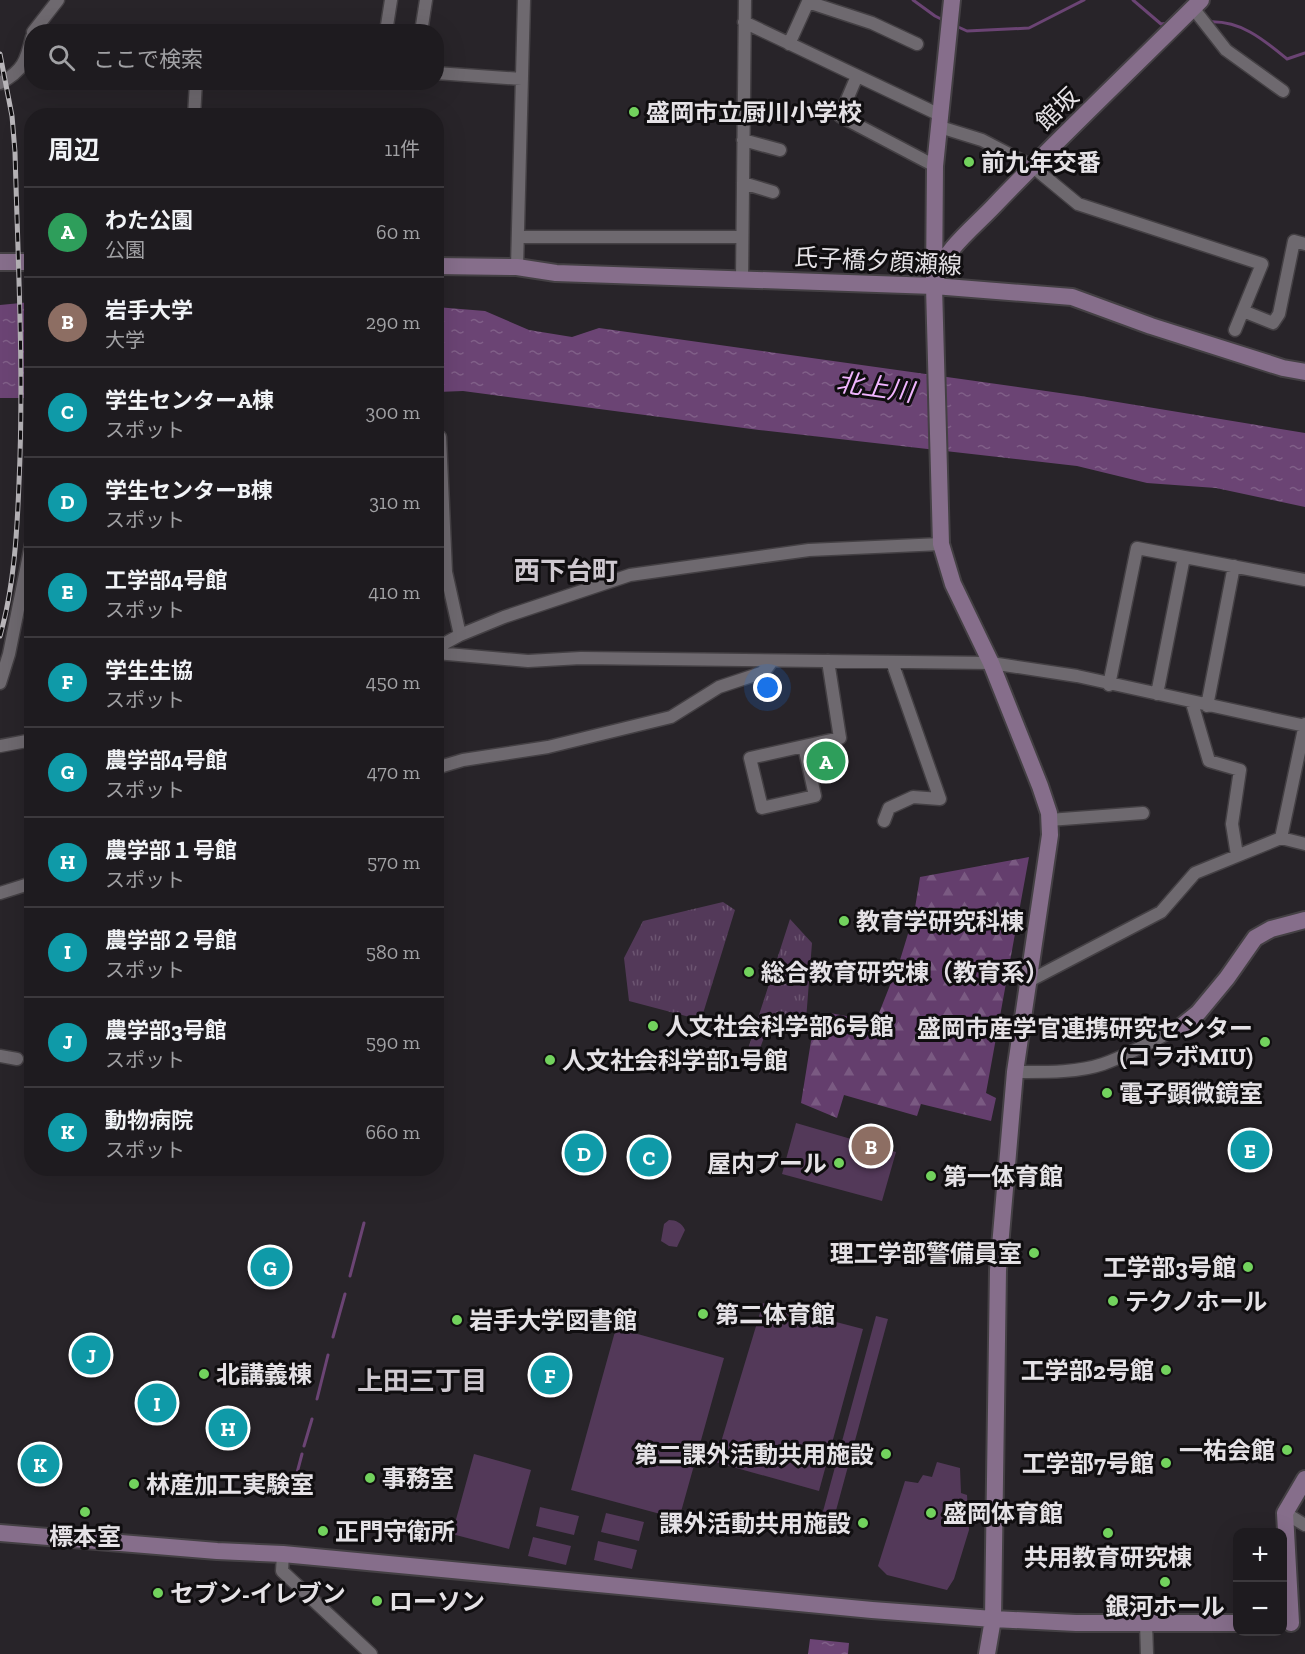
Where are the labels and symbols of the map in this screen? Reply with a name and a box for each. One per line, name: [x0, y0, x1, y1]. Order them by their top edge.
street label: 館坂: [1030, 82, 1084, 136]
place label: 盛岡市立厨川小学校: [646, 98, 862, 127]
marker: 盛岡市立厨川小学校: [627, 105, 641, 119]
place label: 前九年交番: [981, 148, 1101, 177]
marker: 前九年交番: [962, 155, 976, 169]
street label: 氏子橋夕顔瀬線: [793, 242, 963, 280]
water label: 北上川: [834, 366, 919, 409]
district label: 西下台町: [514, 555, 618, 587]
your location: [753, 673, 782, 702]
pin: A: [806, 738, 846, 783]
place label: 教育学研究科棟: [856, 907, 1024, 936]
marker: 教育学研究科棟: [837, 914, 851, 928]
place label: 総合教育研究棟（教育系）: [761, 958, 1049, 987]
marker: 総合教育研究棟（教育系）: [742, 965, 756, 979]
place label: 人文社会科学部6号館: [665, 1012, 894, 1041]
place label: 盛岡市産学官連携研究センター (コラボMIU): [917, 1014, 1253, 1071]
marker: 人文社会科学部6号館: [646, 1019, 660, 1033]
marker: 盛岡市産学官連携研究センター (コラボMIU): [1258, 1035, 1272, 1049]
place label: 人文社会科学部1号館: [562, 1046, 788, 1075]
marker: 人文社会科学部1号館: [543, 1053, 557, 1067]
place label: 電子顕微鏡室: [1119, 1079, 1263, 1108]
marker: 電子顕微鏡室: [1100, 1086, 1114, 1100]
pin: B: [852, 1124, 890, 1168]
pin: E: [1230, 1128, 1270, 1172]
pin: D: [564, 1130, 604, 1176]
pin: C: [630, 1134, 668, 1180]
place label: 屋内プール: [707, 1149, 827, 1178]
marker: 屋内プール: [832, 1156, 846, 1170]
place label: 第一体育館: [943, 1162, 1063, 1191]
marker: 第一体育館: [924, 1169, 938, 1183]
place label: 理工学部警備員室: [830, 1239, 1022, 1268]
pin: G: [250, 1244, 290, 1290]
marker: 理工学部警備員室: [1027, 1246, 1041, 1260]
place label: 工学部3号館: [1103, 1253, 1236, 1282]
marker: 工学部3号館: [1241, 1260, 1255, 1274]
place label: テクノホール: [1125, 1287, 1268, 1316]
marker: テクノホール: [1106, 1294, 1120, 1308]
place label: 第二体育館: [715, 1300, 835, 1329]
place label: 岩手大学図書館: [469, 1306, 637, 1335]
marker: 第二体育館: [696, 1307, 710, 1321]
marker: 岩手大学図書館: [450, 1313, 464, 1327]
pin: J: [72, 1332, 110, 1378]
pin: F: [530, 1352, 570, 1398]
place label: 工学部2号館: [1021, 1356, 1154, 1385]
place label: 北講義棟: [216, 1360, 312, 1389]
marker: 工学部2号館: [1159, 1363, 1173, 1377]
district label: 上田三丁目: [357, 1365, 487, 1397]
marker: 北講義棟: [197, 1367, 211, 1381]
pin: I: [138, 1380, 176, 1426]
pin: H: [208, 1406, 248, 1450]
place label: 一祐会館: [1179, 1436, 1275, 1465]
place label: 第二課外活動共用施設: [634, 1440, 874, 1469]
pin: K: [20, 1442, 60, 1486]
marker: 一祐会館: [1280, 1443, 1294, 1457]
marker: 第二課外活動共用施設: [879, 1447, 893, 1461]
place label: 工学部7号館: [1022, 1449, 1154, 1478]
marker: 工学部7号館: [1159, 1456, 1173, 1470]
place label: 事務室: [382, 1464, 454, 1493]
place label: 林産加工実験室: [146, 1470, 314, 1499]
marker: 事務室: [363, 1471, 377, 1485]
marker: 林産加工実験室: [127, 1477, 141, 1491]
place label: 盛岡体育館: [943, 1499, 1063, 1528]
marker: 標本室: [78, 1505, 92, 1519]
marker: 盛岡体育館: [924, 1506, 938, 1520]
place label: 課外活動共用施設: [659, 1509, 851, 1538]
marker: 課外活動共用施設: [856, 1516, 870, 1530]
place label: 正門守衛所: [335, 1517, 455, 1546]
place label: 標本室: [49, 1522, 121, 1551]
marker: 正門守衛所: [316, 1524, 330, 1538]
marker: 共用教育研究棟: [1101, 1526, 1115, 1540]
place label: 共用教育研究棟: [1024, 1543, 1192, 1572]
marker: 銀河ホール: [1158, 1575, 1172, 1589]
place label: セブン-イレブン: [170, 1579, 346, 1608]
marker: セブン-イレブン: [151, 1586, 165, 1600]
place label: ローソン: [389, 1587, 485, 1616]
place label: 銀河ホール: [1105, 1592, 1225, 1621]
marker: ローソン: [370, 1594, 384, 1608]

